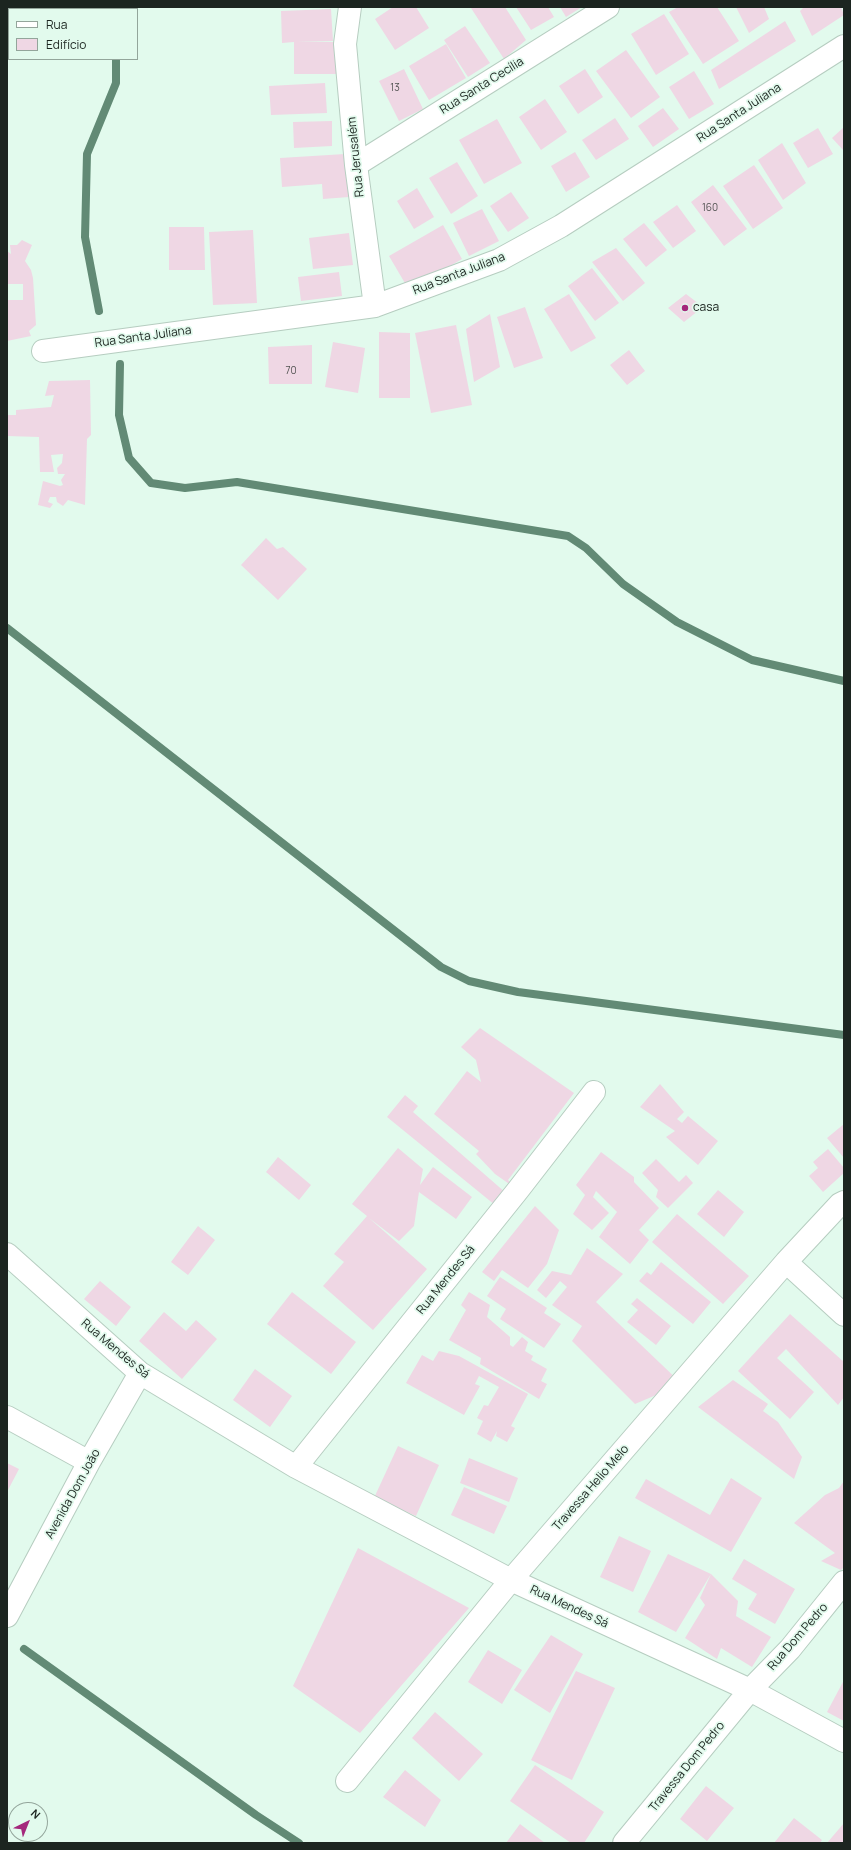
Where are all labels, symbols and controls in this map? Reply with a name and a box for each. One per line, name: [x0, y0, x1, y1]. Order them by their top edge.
legend: [8, 8, 138, 60]
text: Rua: [46, 16, 67, 33]
text: Edifício: [46, 36, 86, 53]
street label: Rua Santa Cecília: [437, 54, 527, 118]
street label: Rua Santa Juliana: [694, 80, 784, 146]
house number: 13: [390, 82, 400, 94]
street label: Rua Jerusalém: [345, 116, 367, 198]
house number: 160: [702, 202, 718, 214]
street label: Rua Santa Juliana: [411, 250, 507, 298]
place label: casa: [693, 301, 719, 315]
marker: casa: [680, 303, 690, 313]
street label: Rua Santa Juliana: [94, 323, 192, 351]
house number: 70: [285, 365, 297, 377]
street label: Rua Mendes Sá: [414, 1243, 478, 1317]
street label: Rua Mendes Sá: [78, 1316, 152, 1382]
street label: Travessa Helio Melo: [550, 1442, 632, 1534]
street label: Avenida Dom João: [42, 1447, 104, 1541]
street label: Rua Mendes Sá: [528, 1583, 610, 1631]
street label: Rua Dom Pedro: [765, 1601, 831, 1673]
street label: Travessa Dom Pedro: [646, 1719, 728, 1815]
north arrow: [8, 1802, 48, 1842]
text: N: [28, 1805, 44, 1822]

